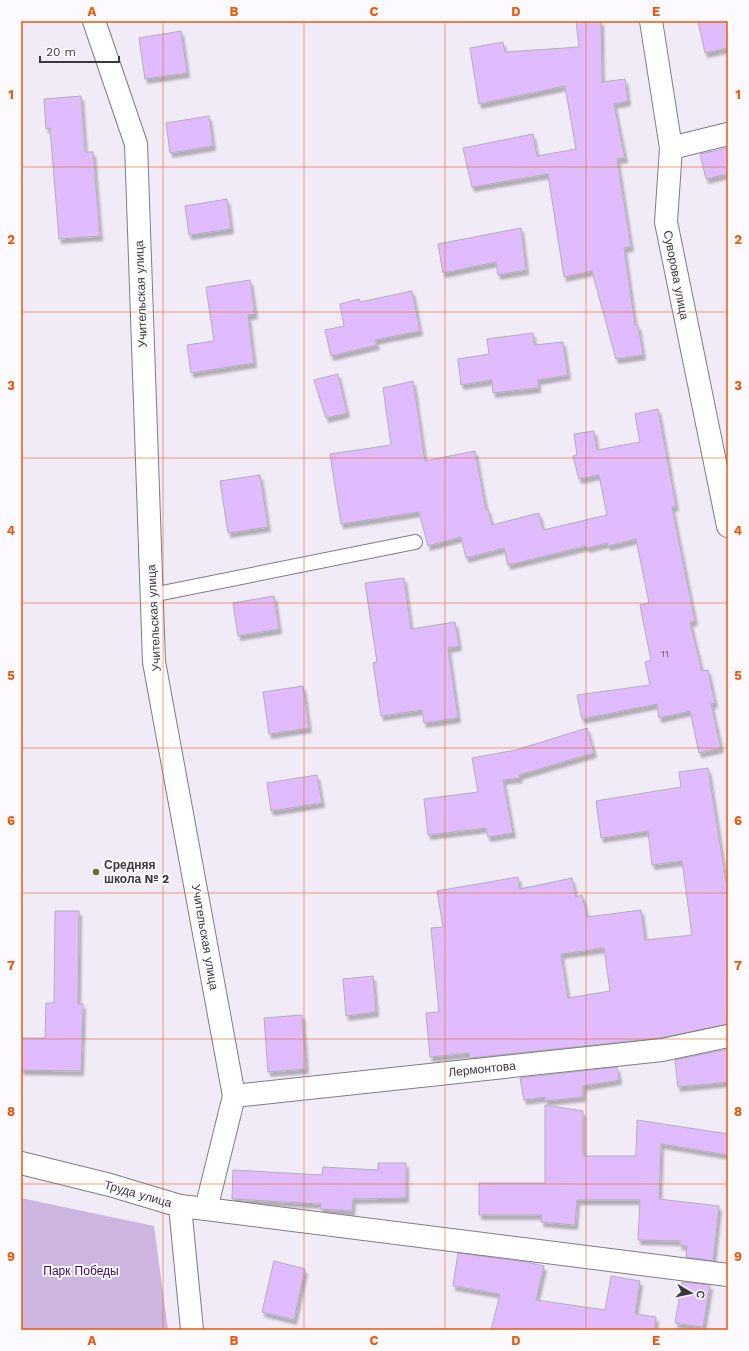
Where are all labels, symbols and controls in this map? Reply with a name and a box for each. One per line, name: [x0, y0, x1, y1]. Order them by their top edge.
text: A: [88, 4, 97, 19]
text: B: [230, 4, 239, 19]
text: C: [370, 4, 379, 19]
text: D: [511, 4, 521, 19]
text: E: [652, 4, 660, 19]
scale bar: [40, 38, 119, 64]
text: 20 m: [46, 45, 76, 59]
text: 1: [8, 87, 14, 102]
text: 1: [735, 87, 741, 102]
street label: Суворова улица: [660, 229, 692, 321]
text: 2: [7, 232, 15, 247]
text: 2: [734, 232, 742, 247]
street label: Учительская улица: [132, 240, 150, 348]
text: 3: [7, 378, 15, 393]
text: 3: [734, 378, 742, 393]
text: 4: [7, 523, 16, 538]
text: 4: [734, 523, 743, 538]
street label: Учительская улица: [144, 564, 164, 672]
house number: 11: [661, 648, 669, 659]
text: 5: [7, 668, 15, 683]
text: 5: [734, 668, 742, 683]
text: 6: [7, 813, 15, 828]
text: 6: [734, 813, 742, 828]
place label: Средняя школа № 2: [104, 858, 169, 886]
marker: Средняя школа № 2: [91, 867, 101, 877]
street label: Учительская улица: [189, 883, 221, 991]
text: 7: [7, 958, 15, 973]
text: 7: [734, 958, 742, 973]
street label: Лермонтова: [448, 1058, 517, 1080]
text: 8: [7, 1104, 15, 1119]
text: 8: [734, 1104, 742, 1119]
street label: Труда улица: [103, 1178, 174, 1210]
text: 9: [7, 1249, 15, 1264]
text: 9: [734, 1249, 742, 1264]
park label: Парк Победы: [43, 1264, 119, 1278]
north arrow: [671, 1273, 711, 1313]
text: С: [693, 1290, 707, 1299]
text: A: [88, 1333, 97, 1348]
text: B: [230, 1333, 239, 1348]
text: C: [370, 1333, 379, 1348]
text: D: [511, 1333, 521, 1348]
text: E: [652, 1333, 660, 1348]

